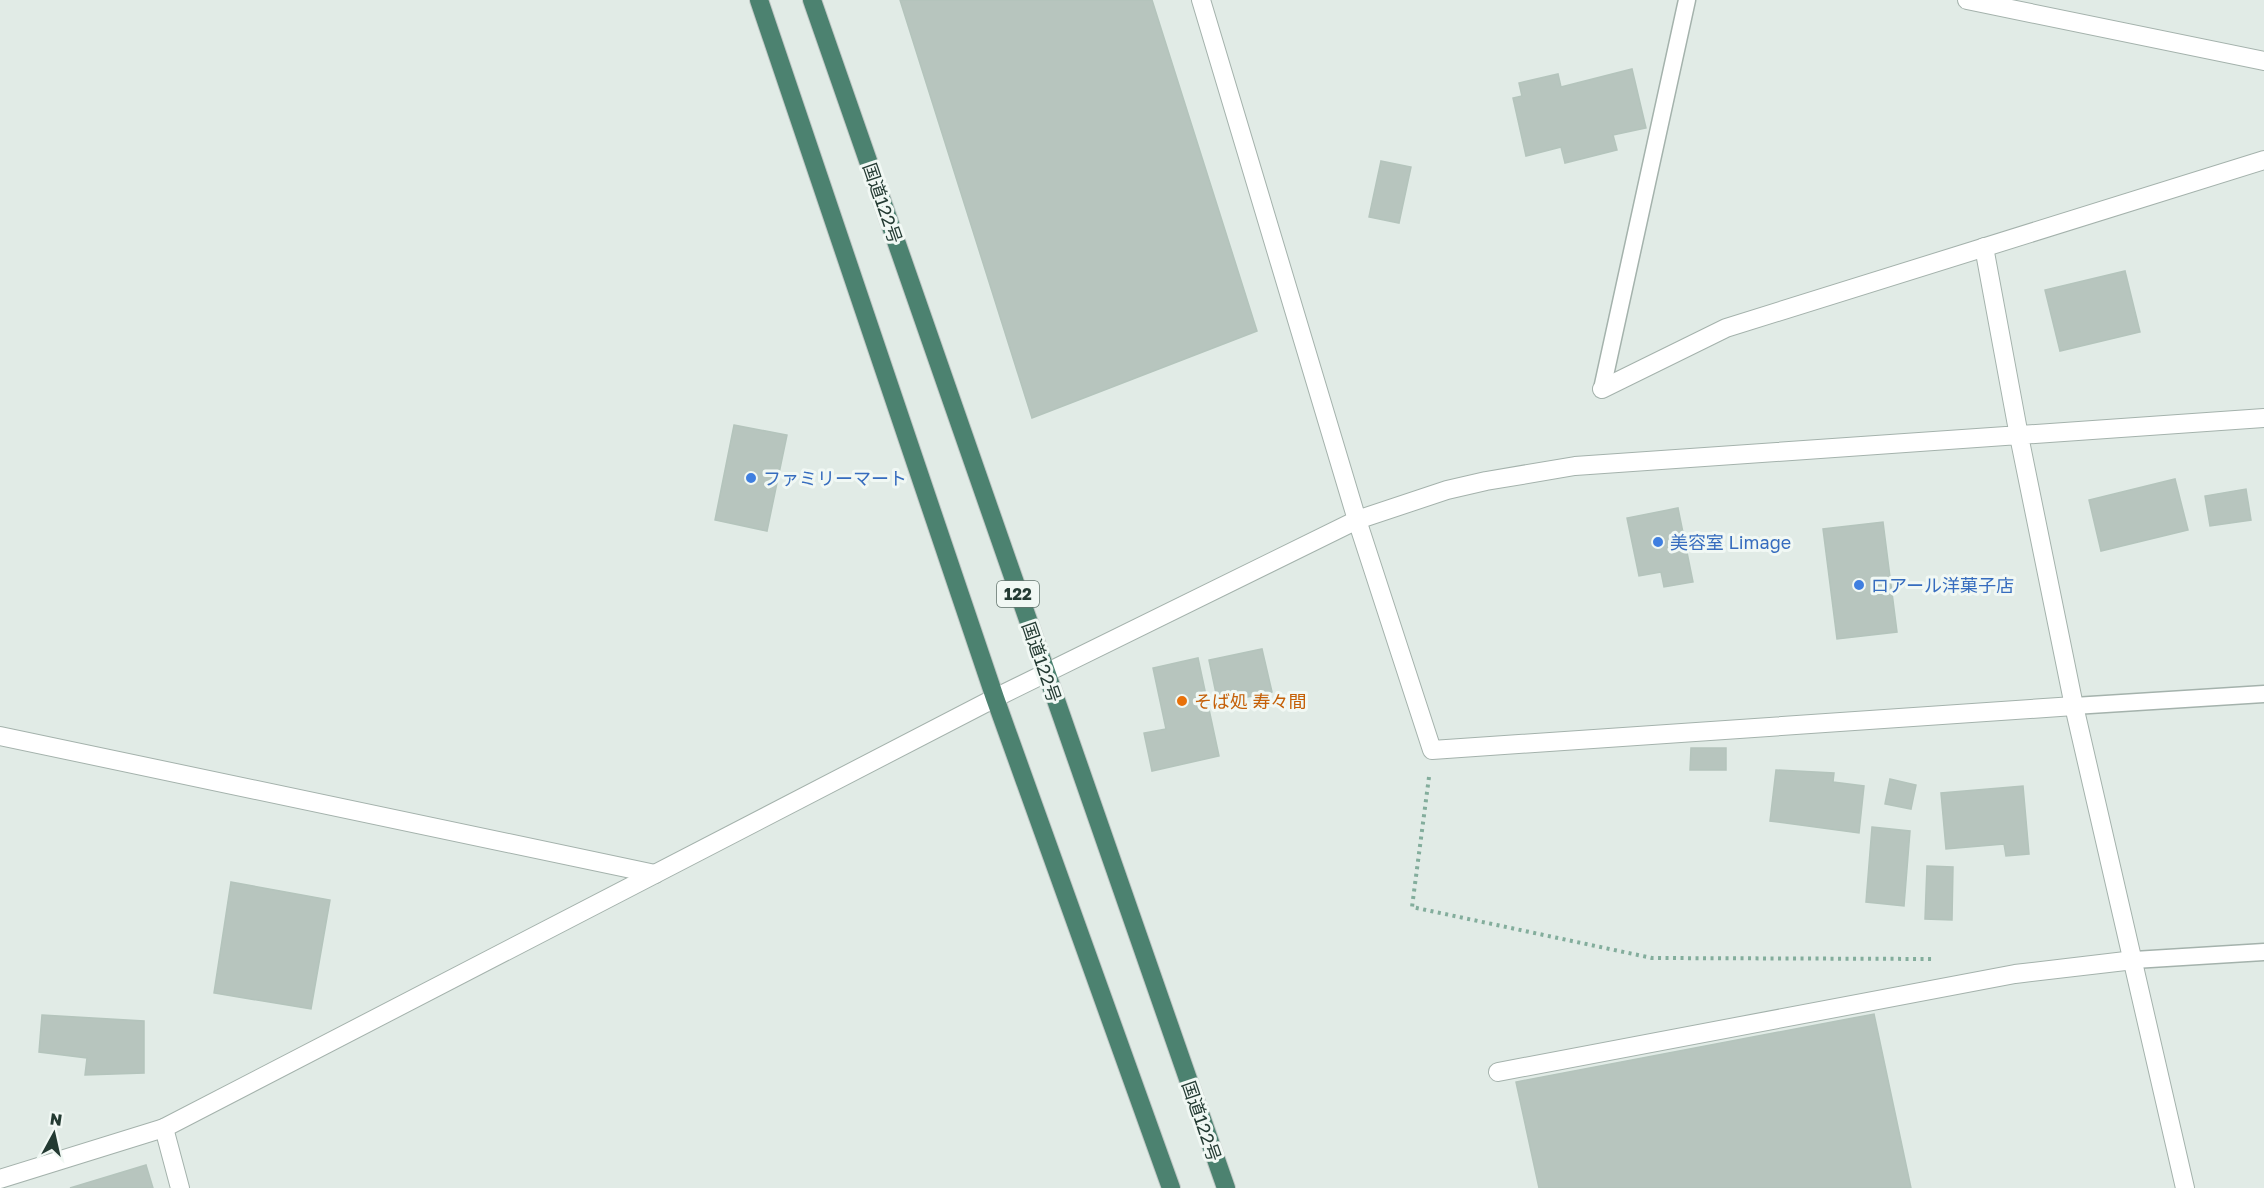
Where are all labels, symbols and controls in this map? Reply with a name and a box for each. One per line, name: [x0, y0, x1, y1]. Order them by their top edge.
street label: 国道122号: [859, 160, 907, 246]
place label: ファミリーマート: [763, 467, 907, 489]
marker: ファミリーマート: [744, 471, 758, 485]
place label: 美容室 Limage: [1670, 531, 1791, 553]
marker: 美容室 Limage: [1651, 535, 1665, 549]
place label: ロアール洋菓子店: [1871, 574, 2014, 596]
marker: ロアール洋菓子店: [1852, 578, 1866, 592]
road number: 122: [997, 581, 1039, 607]
street label: 国道122号: [1018, 619, 1066, 705]
place label: そば処 寿々間: [1194, 690, 1307, 712]
marker: そば処 寿々間: [1175, 694, 1189, 708]
street label: 国道122号: [1178, 1078, 1226, 1164]
north arrow: [24, 1104, 84, 1164]
text: N: [49, 1108, 64, 1130]

